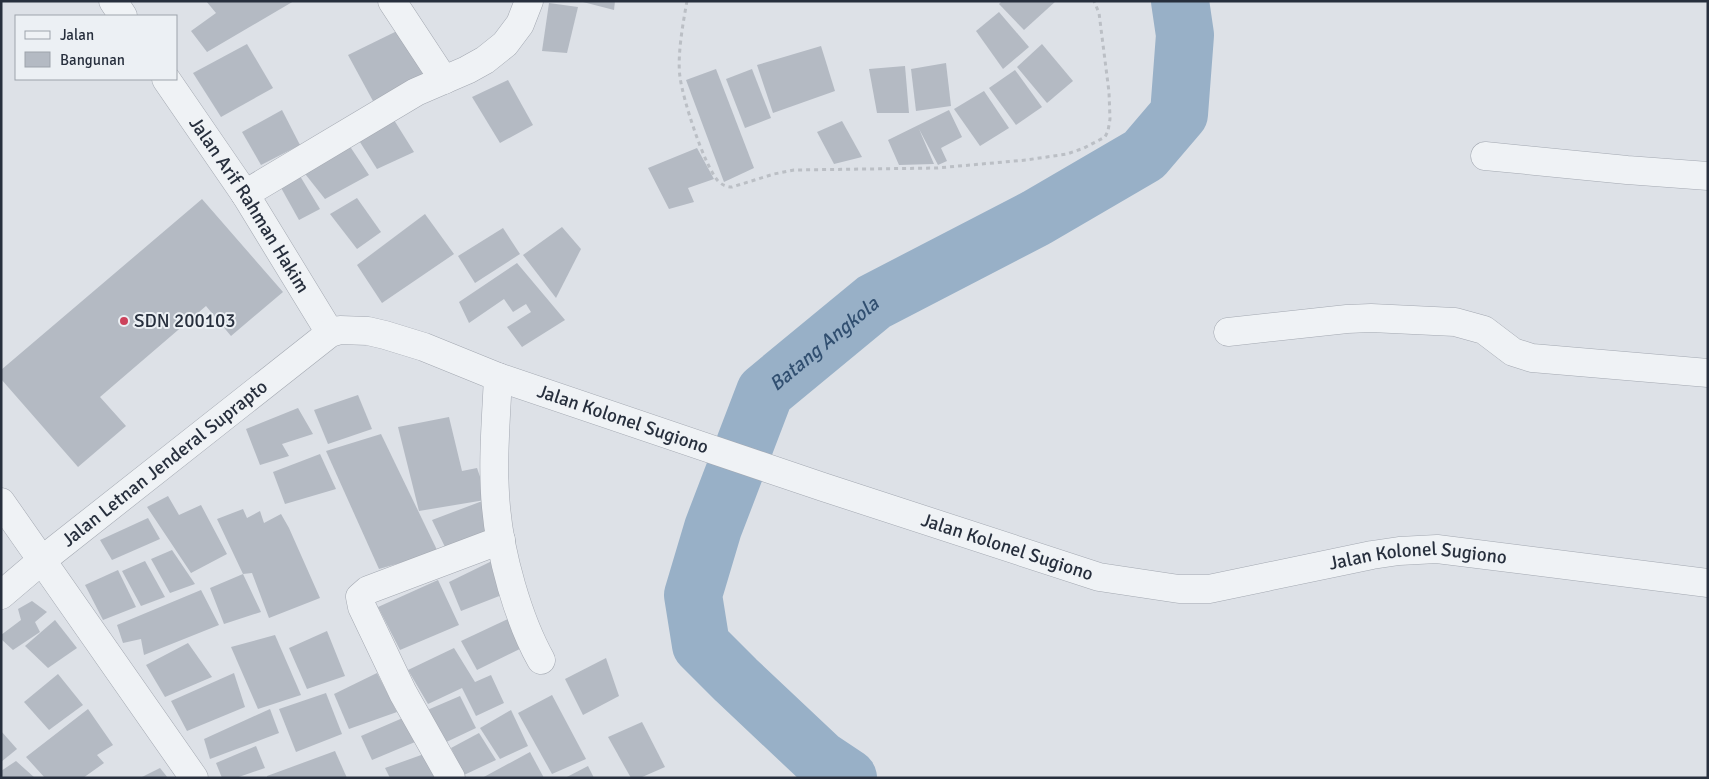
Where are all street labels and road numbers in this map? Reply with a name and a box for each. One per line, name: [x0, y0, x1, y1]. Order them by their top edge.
street label: Jalan Arif Rahman Hakim: [184, 112, 315, 297]
street label: Jalan Letnan Jenderal Suprapto: [57, 375, 273, 552]
street label: Jalan Kolonel Sugiono: [534, 379, 712, 459]
street label: Jalan Kolonel Sugiono: [918, 508, 1096, 586]
street label: Jalan Kolonel Sugiono: [1327, 537, 1508, 576]

